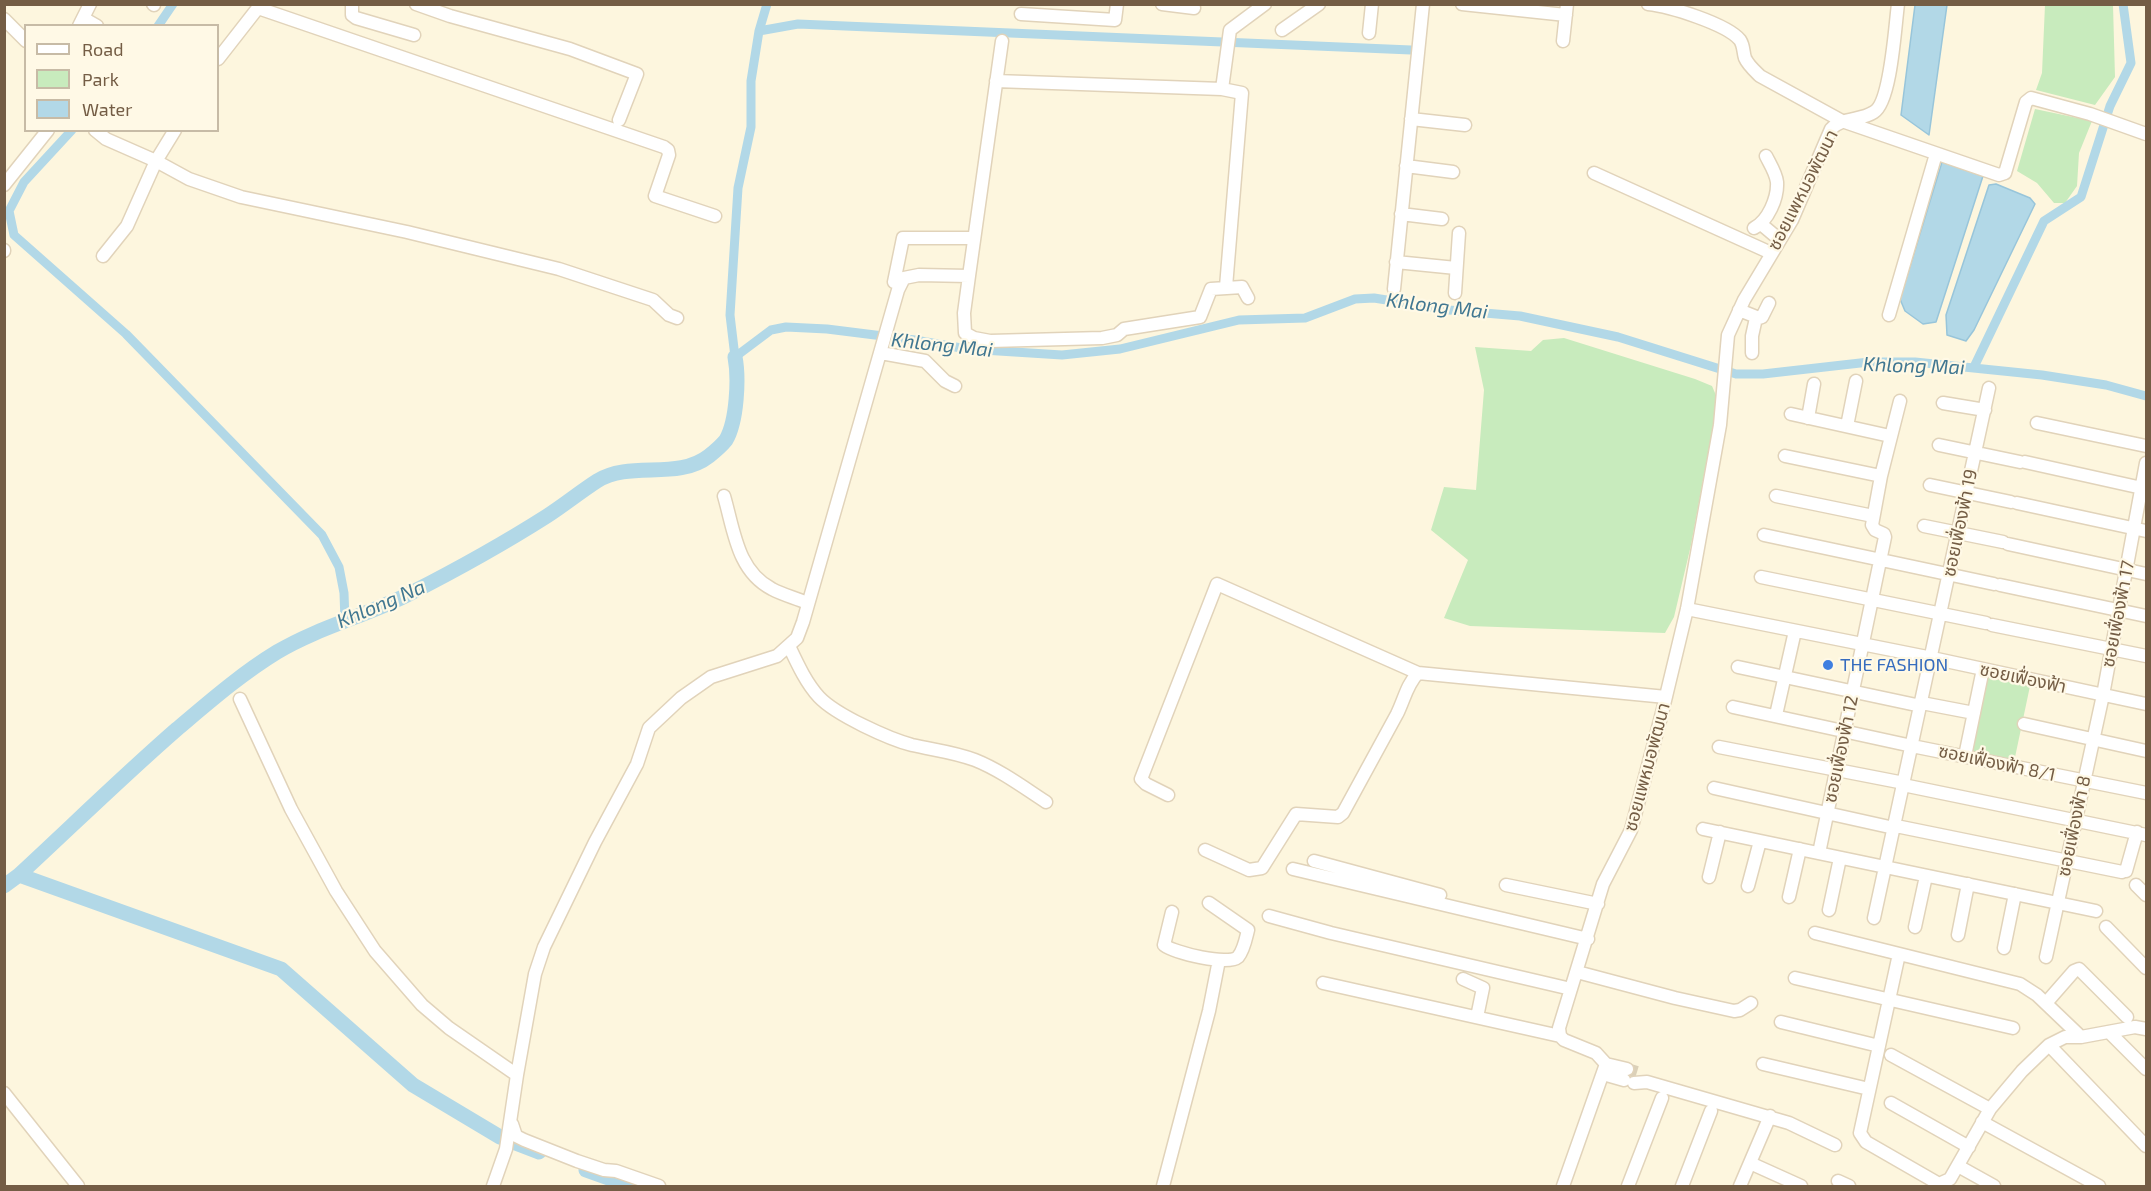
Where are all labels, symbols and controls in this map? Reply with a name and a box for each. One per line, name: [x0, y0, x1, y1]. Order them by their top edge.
legend: [24, 24, 219, 132]
text: Road: [82, 38, 123, 60]
text: Park: [82, 68, 119, 90]
text: Water: [82, 98, 132, 120]
street label: ซอยแพหมอพัฒนา: [1763, 126, 1843, 254]
water label: Khlong Mai: [1385, 288, 1489, 324]
water label: Khlong Mai: [890, 328, 994, 362]
water label: Khlong Mai: [1863, 352, 1965, 380]
street label: ซอยเฟื่องฟ้า 19: [1938, 467, 1982, 579]
street label: ซอยเฟื่องฟ้า 17: [2097, 559, 2139, 669]
water label: Khlong Na: [333, 575, 429, 633]
place label: THE FASHION: [1840, 654, 1948, 676]
marker: THE FASHION: [1821, 658, 1835, 672]
street label: ซอยเฟื่องฟ้า: [1978, 658, 2068, 698]
street label: ซอยเฟื่องฟ้า 12: [1819, 693, 1863, 805]
street label: ซอยแพหมอพัฒนา: [1619, 700, 1675, 834]
street label: ซอยเฟื่องฟ้า 8/1: [1936, 740, 2058, 786]
street label: ซอยเฟื่องฟ้า 8: [2053, 773, 2095, 879]

